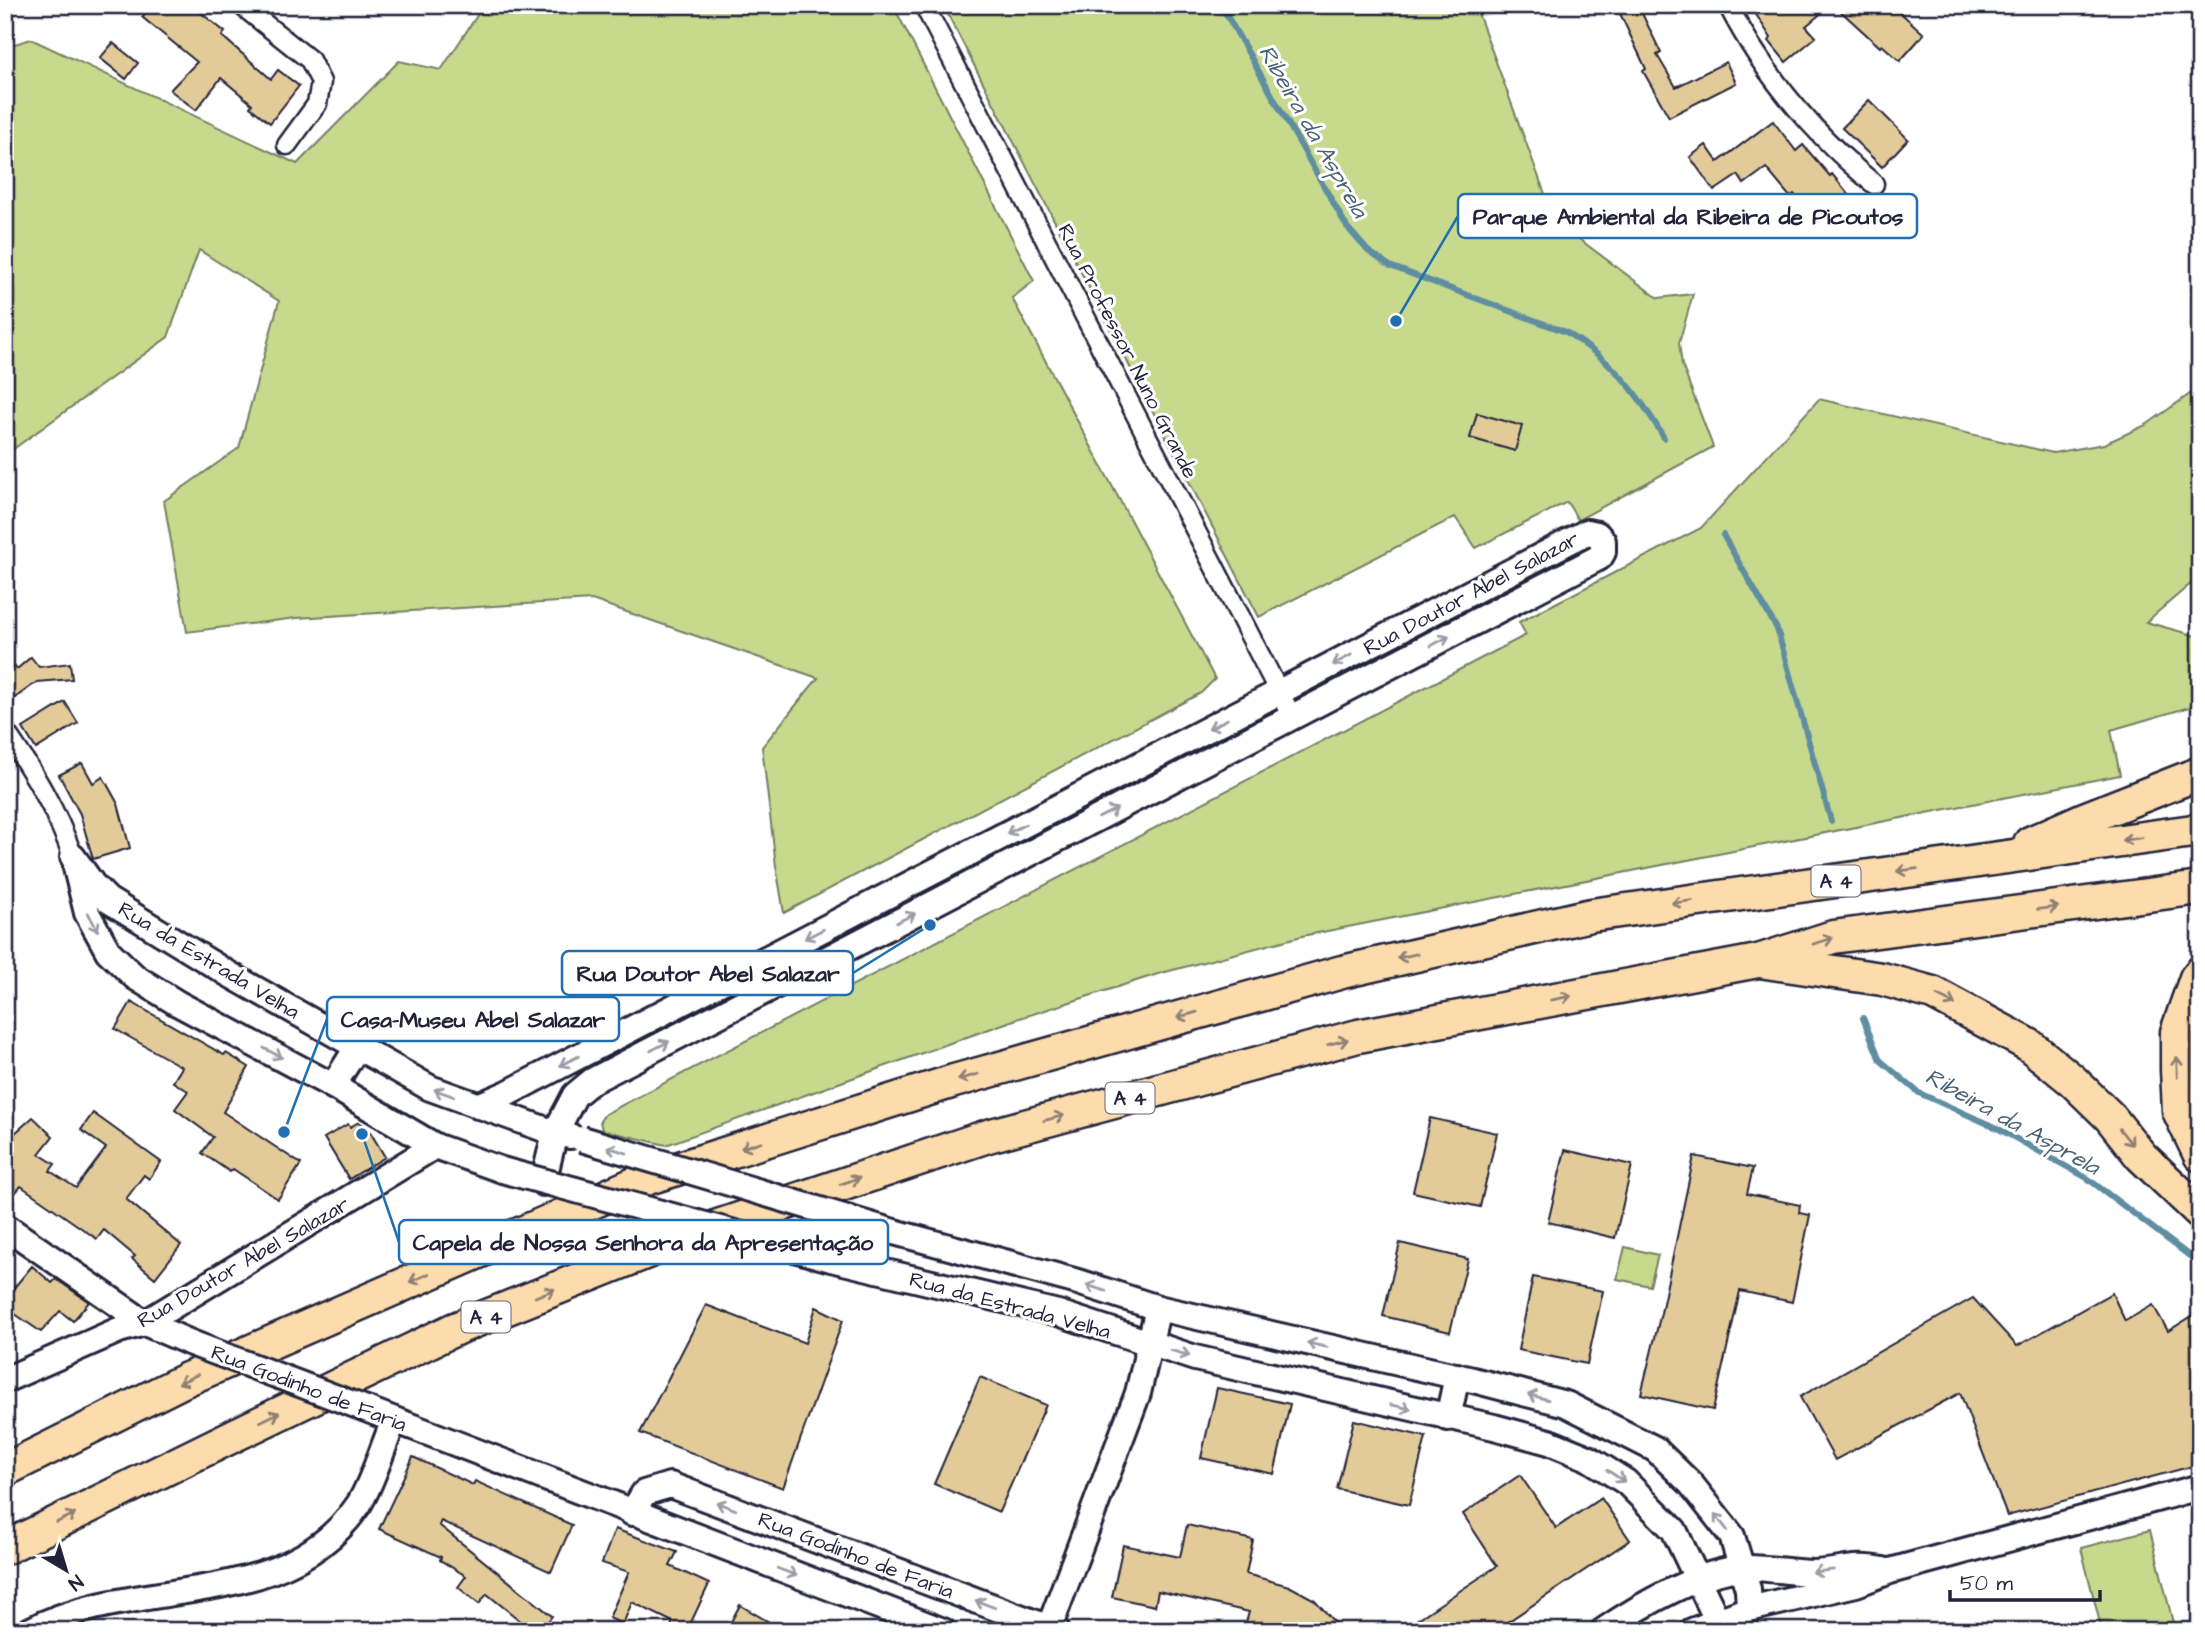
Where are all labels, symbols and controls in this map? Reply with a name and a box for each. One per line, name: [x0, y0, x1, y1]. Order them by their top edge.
water label: Ribeira da Asprela: [1251, 39, 1376, 225]
callout: Parque Ambiental da Ribeira de Picoutos: [1458, 194, 1917, 238]
text: Parque Ambiental da Ribeira de Picoutos: [1473, 201, 1904, 233]
street label: Rua Professor Nuno Grande: [1051, 219, 1205, 484]
street label: Rua Doutor Abel Salazar: [1358, 524, 1584, 663]
one-way arrow: [1429, 633, 1449, 647]
one-way arrow: [1332, 654, 1353, 667]
one-way arrow: [1208, 718, 1229, 732]
one-way arrow: [1097, 806, 1117, 820]
one-way arrow: [1006, 823, 1027, 837]
one-way arrow: [2121, 833, 2144, 846]
one-way arrow: [1896, 864, 1919, 877]
road number: A 4: [1812, 866, 1860, 897]
street label: Rua da Estrada Velha: [113, 895, 305, 1026]
one-way arrow: [1671, 896, 1693, 909]
one-way arrow: [2036, 902, 2059, 915]
one-way arrow: [895, 911, 915, 925]
one-way arrow: [86, 912, 100, 932]
one-way arrow: [805, 927, 825, 941]
one-way arrow: [1812, 933, 1834, 946]
one-way arrow: [1396, 950, 1419, 964]
callout: Rua Doutor Abel Salazar: [562, 951, 853, 995]
text: Rua Doutor Abel Salazar: [576, 958, 840, 990]
one-way arrow: [1549, 991, 1572, 1004]
one-way arrow: [1936, 994, 1956, 1008]
callout: Casa-Museu Abel Salazar: [327, 997, 619, 1041]
text: Casa-Museu Abel Salazar: [341, 1004, 606, 1036]
one-way arrow: [1176, 1009, 1199, 1022]
one-way arrow: [1326, 1035, 1349, 1048]
one-way arrow: [649, 1038, 670, 1052]
one-way arrow: [262, 1047, 283, 1060]
one-way arrow: [559, 1055, 580, 1069]
one-way arrow: [2170, 1056, 2184, 1079]
water label: Ribeira da Asprela: [1920, 1061, 2106, 1184]
one-way arrow: [957, 1071, 979, 1084]
road number: A 4: [1106, 1082, 1154, 1114]
one-way arrow: [434, 1086, 456, 1098]
one-way arrow: [1042, 1111, 1064, 1124]
one-way arrow: [2118, 1127, 2133, 1145]
one-way arrow: [741, 1140, 763, 1152]
one-way arrow: [607, 1142, 629, 1155]
one-way arrow: [839, 1174, 861, 1187]
street label: Rua Doutor Abel Salazar: [132, 1190, 355, 1335]
callout: Capela de Nossa Senhora da Apresentação: [399, 1220, 888, 1264]
text: Capela de Nossa Senhora da Apresentação: [413, 1227, 873, 1259]
street label: Rua da Estrada Velha: [906, 1265, 1114, 1346]
one-way arrow: [409, 1272, 431, 1285]
one-way arrow: [1086, 1281, 1108, 1293]
one-way arrow: [533, 1286, 555, 1299]
road number: A 4: [462, 1302, 510, 1332]
street label: Rua Godinho de Faria: [207, 1338, 411, 1439]
one-way arrow: [1306, 1338, 1328, 1351]
one-way arrow: [1169, 1348, 1191, 1361]
one-way arrow: [178, 1373, 200, 1386]
one-way arrow: [1527, 1389, 1549, 1402]
one-way arrow: [1389, 1401, 1412, 1414]
one-way arrow: [260, 1410, 281, 1423]
one-way arrow: [1606, 1468, 1625, 1483]
one-way arrow: [716, 1499, 738, 1511]
street label: Rua Godinho de Faria: [754, 1505, 958, 1606]
one-way arrow: [55, 1511, 76, 1524]
one-way arrow: [1714, 1514, 1729, 1532]
north arrow: [32, 1534, 102, 1604]
scale bar: [1950, 1559, 2100, 1603]
one-way arrow: [1812, 1565, 1835, 1578]
one-way arrow: [775, 1566, 797, 1579]
text: N: [62, 1568, 89, 1597]
text: 50 m: [1960, 1569, 2014, 1598]
one-way arrow: [975, 1596, 997, 1609]

